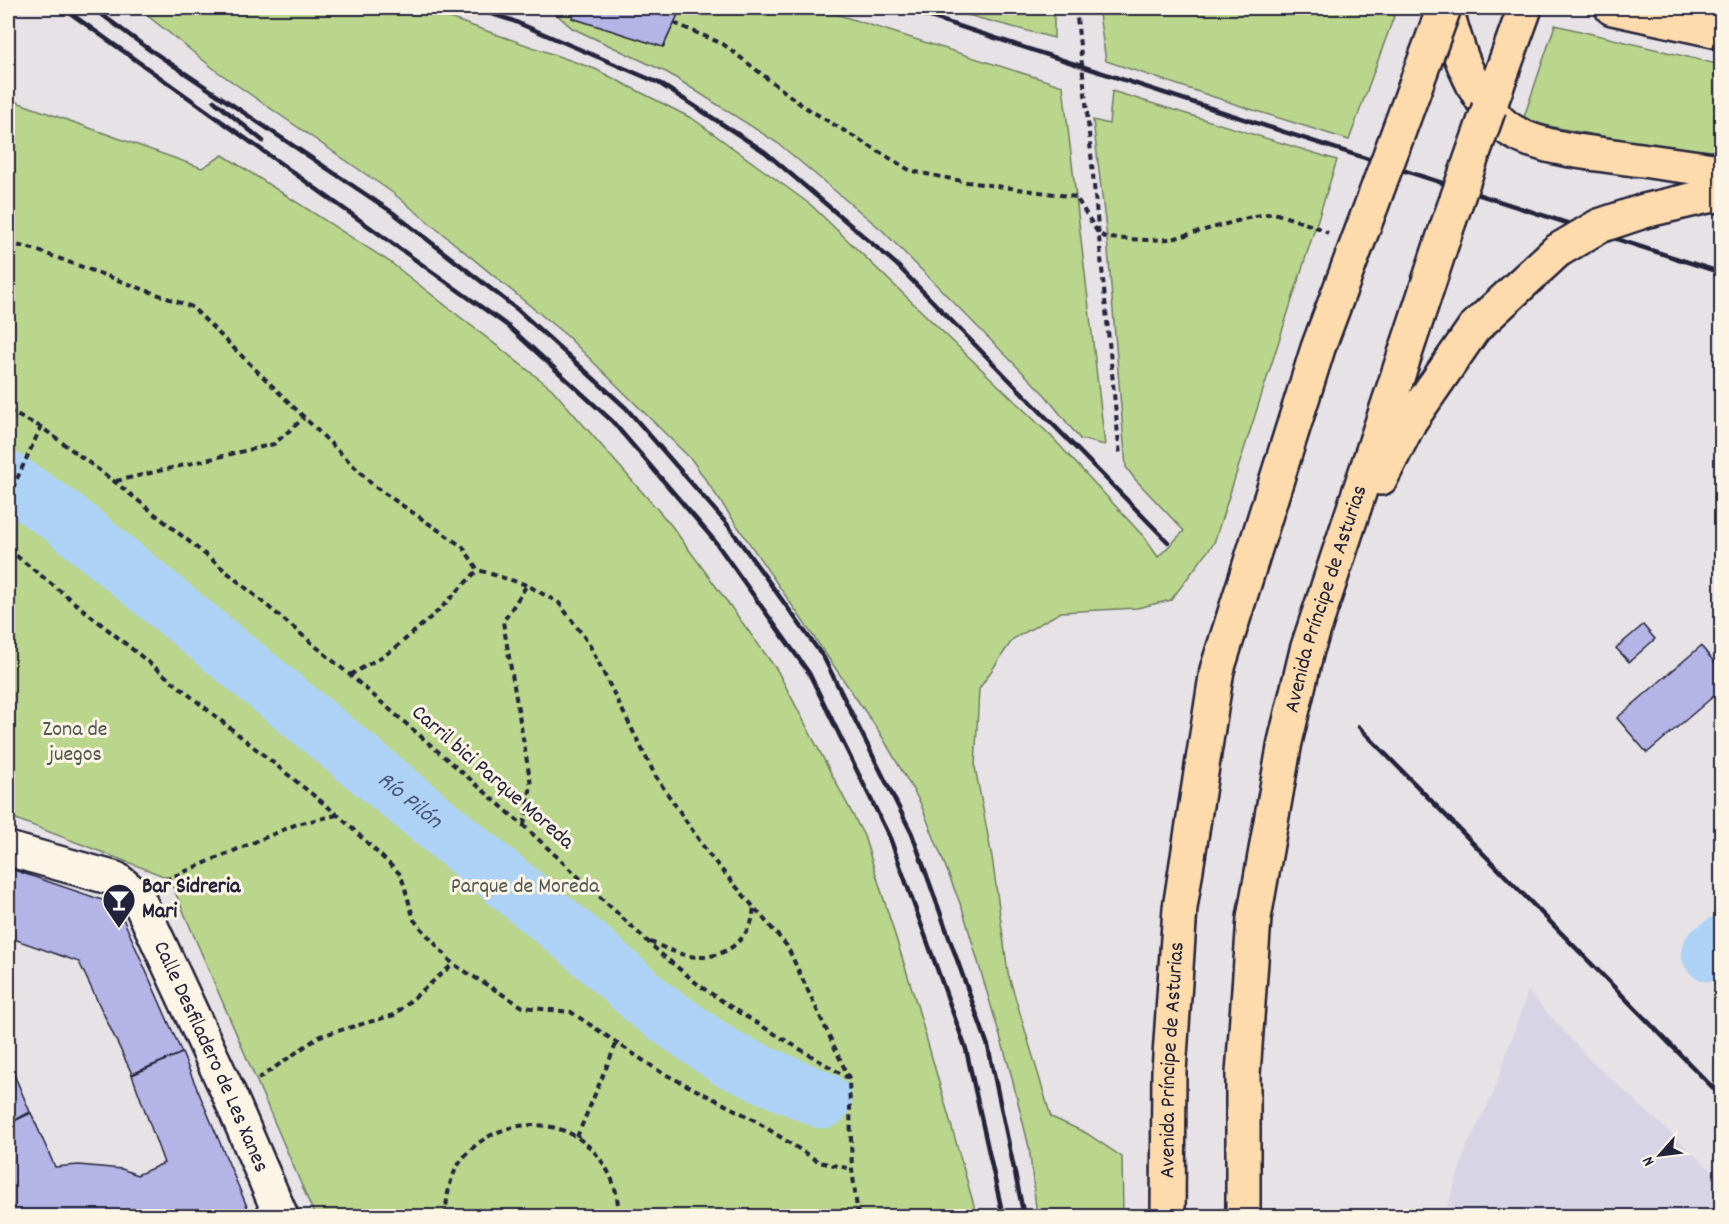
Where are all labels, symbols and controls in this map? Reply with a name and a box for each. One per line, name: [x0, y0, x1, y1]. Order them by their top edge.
street label: Avenida Príncipe de Asturias: [1277, 481, 1376, 716]
street label: Carril bici Parque Moreda: [404, 698, 581, 858]
park label: Zona de juegos: [42, 715, 108, 771]
water label: Río Pilón: [369, 764, 449, 839]
place label: Bar Sidreria Mari: [142, 872, 241, 928]
park label: Parque de Moreda: [451, 872, 600, 903]
bar icon: Bar Sidreria Mari: [101, 882, 137, 929]
street label: Calle Desfiladero de Les Xanes: [145, 936, 276, 1177]
street label: Avenida Príncipe de Asturias: [1153, 941, 1193, 1178]
north arrow: [1630, 1125, 1690, 1185]
text: N: [1637, 1152, 1661, 1170]

